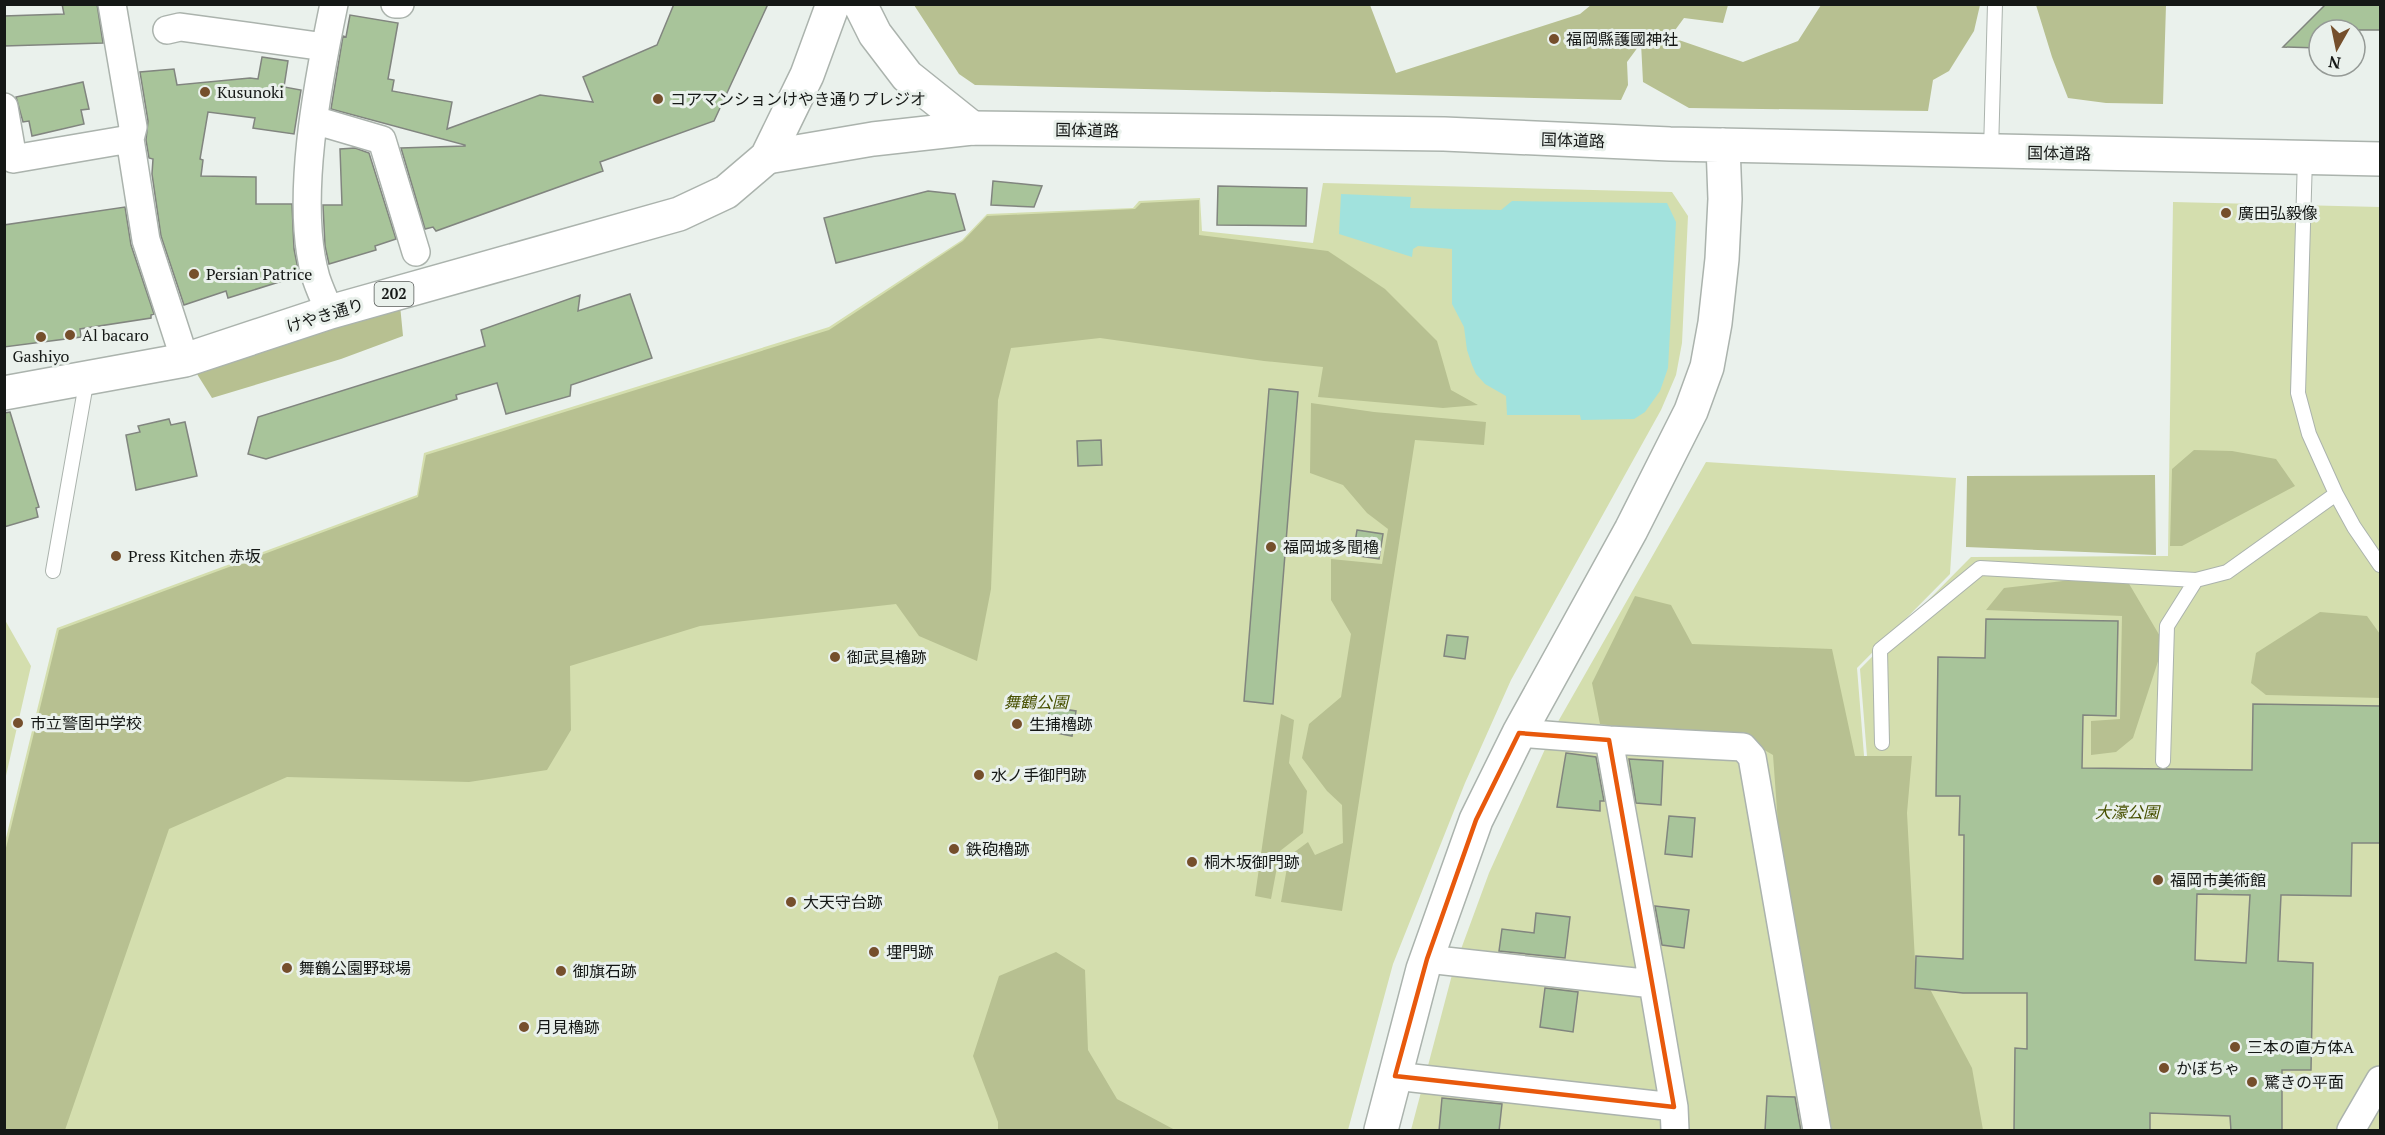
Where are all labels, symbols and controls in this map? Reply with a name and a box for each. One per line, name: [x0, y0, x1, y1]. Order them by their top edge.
north arrow: [2307, 18, 2367, 78]
place label: 福岡縣護國神社: [1566, 28, 1678, 50]
marker: 福岡縣護國神社: [1547, 32, 1561, 46]
text: N: [2327, 51, 2342, 75]
place label: Kusunoki: [217, 81, 284, 103]
marker: Kusunoki: [198, 85, 212, 99]
place label: コアマンションけやき通りプレジオ: [670, 88, 926, 110]
marker: コアマンションけやき通りプレジオ: [651, 92, 665, 106]
street label: 国体道路: [1055, 118, 1119, 142]
street label: 国体道路: [1541, 128, 1605, 152]
street label: 国体道路: [2027, 141, 2091, 165]
place label: 廣田弘毅像: [2238, 202, 2318, 224]
marker: 廣田弘毅像: [2219, 206, 2233, 220]
place label: Persian Patrice: [206, 263, 312, 285]
marker: Persian Patrice: [187, 267, 201, 281]
road number: 202: [374, 282, 414, 306]
street label: けやき通り: [284, 293, 366, 337]
place label: Al bacaro: [82, 324, 149, 346]
marker: Al bacaro: [63, 328, 77, 342]
marker: Gashiyo: [34, 330, 48, 344]
place label: Gashiyo: [13, 345, 70, 367]
place label: 福岡城多聞櫓: [1283, 536, 1379, 558]
marker: 福岡城多聞櫓: [1264, 540, 1278, 554]
place label: Press Kitchen 赤坂: [128, 545, 261, 567]
marker: Press Kitchen 赤坂: [109, 549, 123, 563]
place label: 御武具櫓跡: [847, 646, 927, 668]
marker: 御武具櫓跡: [828, 650, 842, 664]
park label: 舞鶴公園: [1004, 691, 1070, 713]
place label: 市立警固中学校: [30, 712, 142, 734]
place label: 生捕櫓跡: [1029, 713, 1093, 735]
marker: 市立警固中学校: [11, 716, 25, 730]
marker: 生捕櫓跡: [1010, 717, 1024, 731]
place label: 水ノ手御門跡: [991, 764, 1087, 786]
marker: 水ノ手御門跡: [972, 768, 986, 782]
park label: 大濠公園: [2095, 801, 2161, 823]
place label: 鉄砲櫓跡: [966, 838, 1030, 860]
marker: 鉄砲櫓跡: [947, 842, 961, 856]
place label: 桐木坂御門跡: [1204, 851, 1300, 873]
marker: 桐木坂御門跡: [1185, 855, 1199, 869]
place label: 福岡市美術館: [2170, 869, 2266, 891]
marker: 福岡市美術館: [2151, 873, 2165, 887]
place label: 大天守台跡: [803, 891, 883, 913]
marker: 大天守台跡: [784, 895, 798, 909]
place label: 埋門跡: [886, 941, 934, 963]
marker: 埋門跡: [867, 945, 881, 959]
place label: 舞鶴公園野球場: [299, 957, 411, 979]
place label: 御旗石跡: [573, 960, 637, 982]
marker: 舞鶴公園野球場: [280, 961, 294, 975]
marker: 御旗石跡: [554, 964, 568, 978]
place label: 月見櫓跡: [536, 1016, 600, 1038]
marker: 月見櫓跡: [517, 1020, 531, 1034]
place label: 三本の直方体A: [2247, 1036, 2354, 1058]
marker: 三本の直方体A: [2228, 1040, 2242, 1054]
place label: かぼちゃ: [2176, 1057, 2240, 1079]
marker: かぼちゃ: [2157, 1061, 2171, 1075]
place label: 驚きの平面: [2264, 1071, 2344, 1093]
marker: 驚きの平面: [2245, 1075, 2259, 1089]

